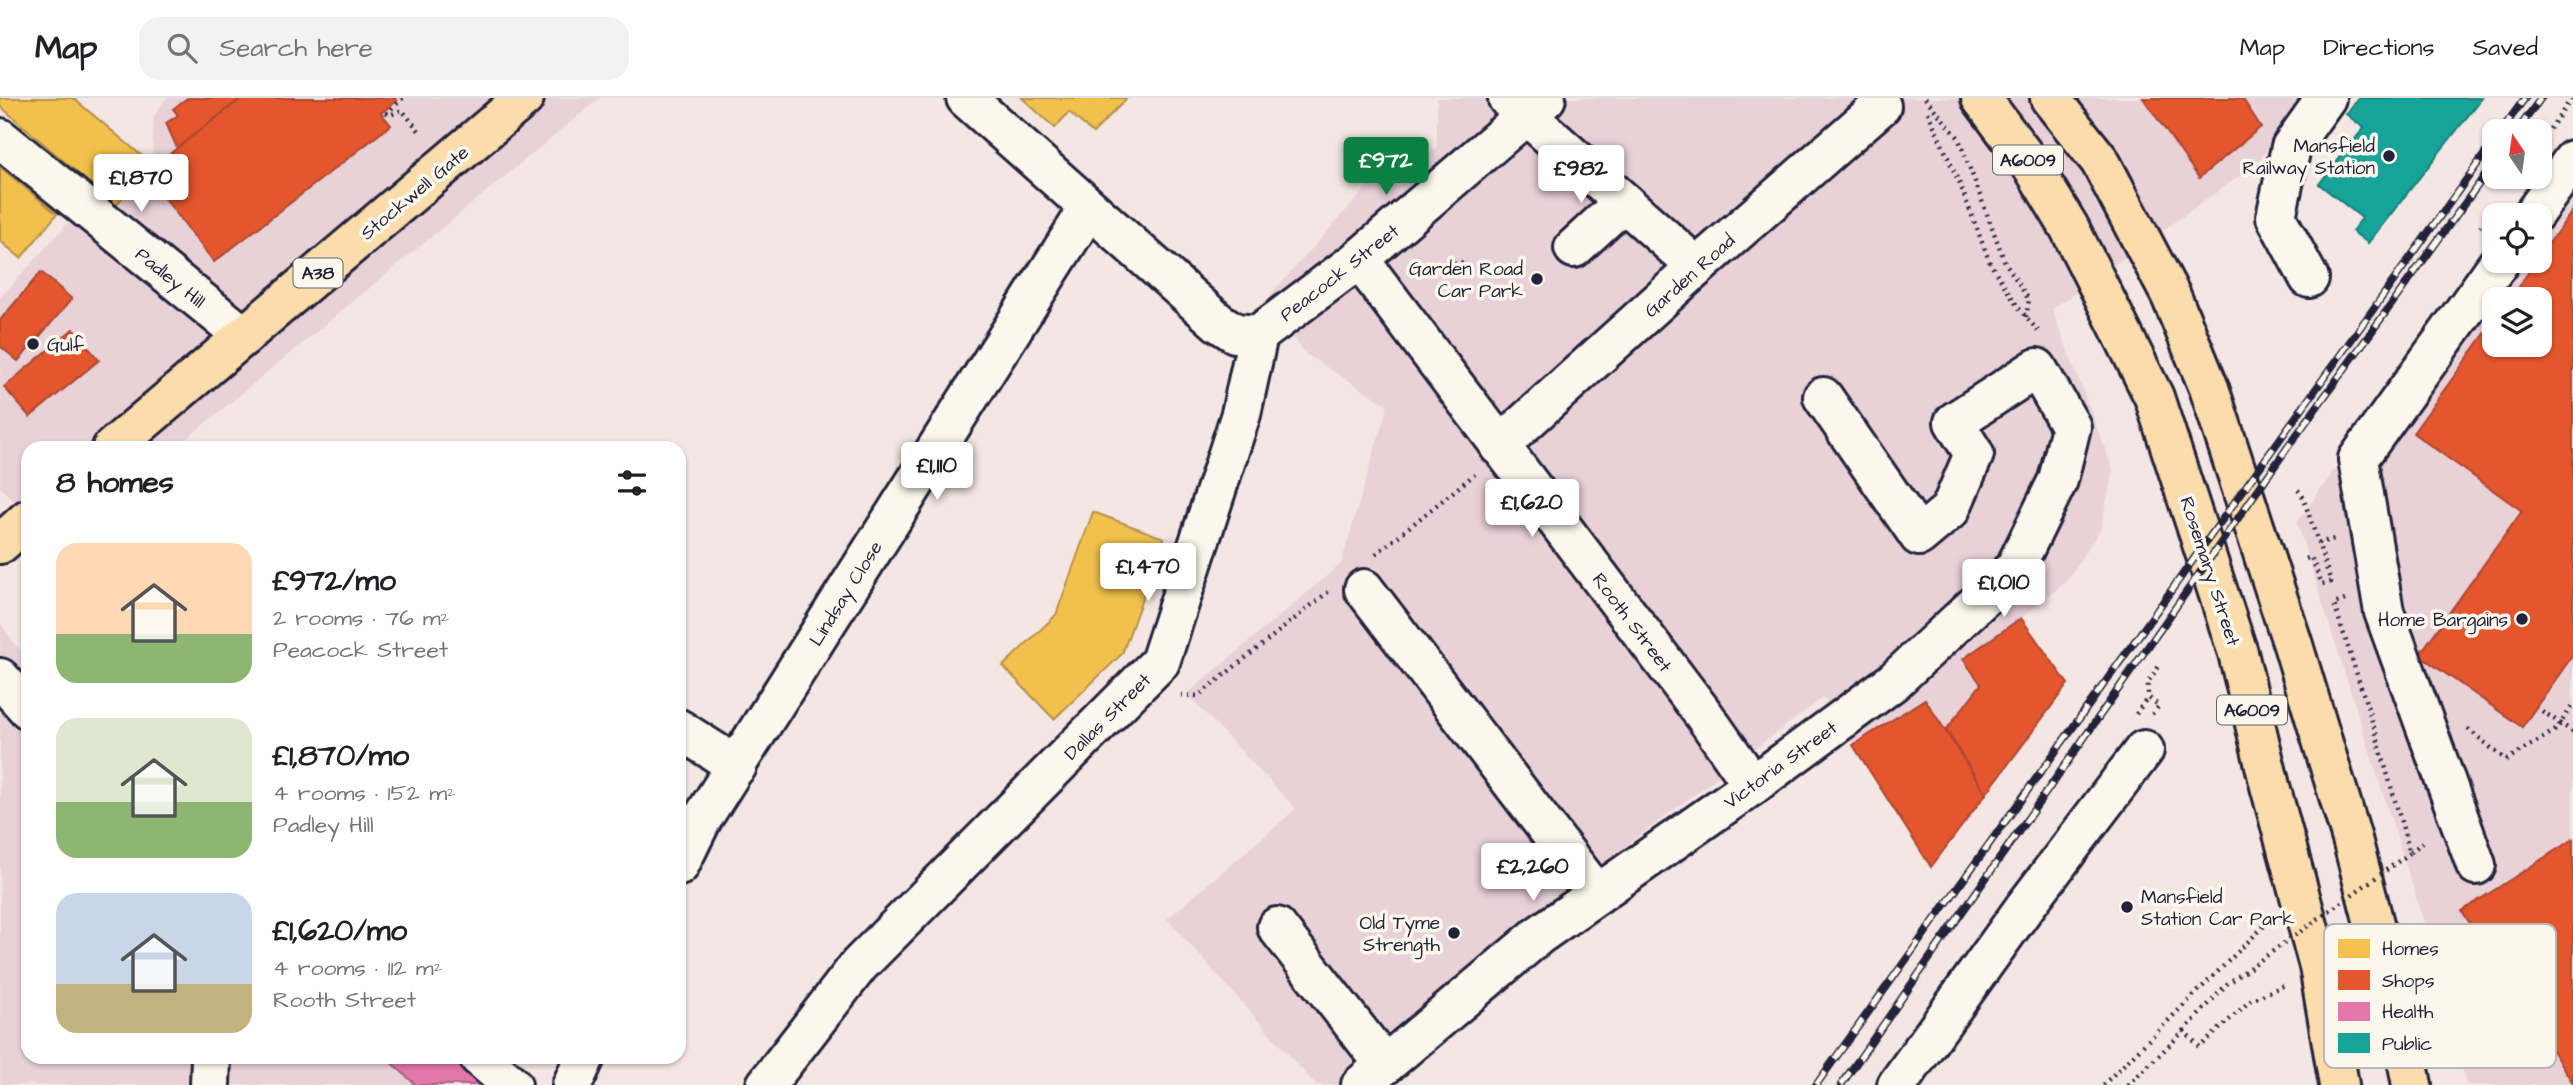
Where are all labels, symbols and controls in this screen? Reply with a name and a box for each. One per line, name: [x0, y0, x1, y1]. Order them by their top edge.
search box: [139, 17, 629, 80]
text: Map: [35, 25, 97, 71]
icon: search: [163, 29, 201, 67]
text: Search here: [219, 30, 373, 66]
text: Map: [2240, 31, 2285, 65]
text: Directions: [2323, 31, 2435, 65]
text: Saved: [2473, 31, 2538, 65]
north arrow: [2482, 119, 2552, 189]
map controls: [2482, 119, 2552, 357]
place label: Mansfield Railway Station: [2243, 133, 2375, 183]
pin: £972: [1345, 138, 1427, 197]
street label: Stockwell Gate: [355, 140, 475, 247]
text: £972: [1360, 144, 1412, 176]
pin: £982: [1540, 146, 1622, 205]
road number: A6009: [1993, 146, 2063, 174]
marker: Mansfield Railway Station: [2381, 148, 2397, 164]
text: £982: [1554, 152, 1608, 184]
pin: £1,870: [84, 155, 198, 214]
text: £1,870: [109, 161, 173, 193]
button: locate: [2482, 203, 2552, 273]
street label: Peacock Street: [1275, 218, 1405, 328]
street label: Garden Road: [1639, 228, 1742, 324]
street label: Padley Hill: [129, 241, 211, 316]
place label: Garden Road Car Park: [1409, 256, 1523, 305]
road number: A38: [294, 258, 342, 288]
marker: Garden Road Car Park: [1529, 271, 1545, 287]
button: layers: [2482, 287, 2552, 357]
place label: Gulf: [47, 332, 85, 359]
marker: Gulf: [25, 336, 41, 352]
pin: £1,110: [880, 442, 994, 502]
text: £1,110: [917, 449, 957, 481]
text: 8 homes: [56, 462, 174, 504]
icon: filters: [613, 464, 651, 502]
pin: £1,620: [1475, 480, 1589, 539]
text: £1,620: [1501, 486, 1563, 518]
street label: Rosemary Street: [2172, 493, 2247, 650]
street label: Lindsay Close: [803, 536, 890, 652]
pin: £1,470: [1091, 544, 1205, 603]
text: £1,470: [1116, 550, 1180, 582]
text: £972/mo: [273, 560, 396, 602]
pin: £1,010: [1947, 560, 2061, 619]
text: £1,010: [1978, 566, 2030, 598]
street label: Rooth Street: [1585, 568, 1678, 678]
icon: home: [112, 571, 196, 655]
text: 2 rooms · 76 m²: [273, 602, 449, 634]
place label: Home Bargains: [2378, 607, 2508, 635]
marker: Home Bargains: [2514, 611, 2530, 627]
text: Peacock Street: [273, 634, 448, 666]
street label: Dallas Street: [1058, 667, 1158, 767]
road number: A6009: [2217, 696, 2287, 724]
street label: Victoria Street: [1719, 715, 1843, 816]
text: £1,870/mo: [273, 735, 409, 777]
icon: home: [112, 746, 196, 830]
text: 4 rooms · 152 m²: [273, 777, 456, 809]
text: Padley Hill: [273, 809, 374, 841]
pin: £2,260: [1476, 844, 1590, 903]
text: £2,260: [1497, 850, 1569, 882]
place label: Mansfield Station Car Park: [2141, 884, 2294, 933]
marker: Mansfield Station Car Park: [2119, 899, 2135, 915]
text: £1,620/mo: [273, 910, 407, 952]
place label: Old Tyme Strength: [1360, 910, 1441, 960]
icon: home: [112, 921, 196, 1005]
legend: [2324, 924, 2556, 1068]
marker: Old Tyme Strength: [1446, 925, 1462, 941]
text: Homes: [2382, 936, 2439, 963]
text: 4 rooms · 112 m²: [273, 952, 442, 984]
text: Shops: [2382, 968, 2434, 995]
text: Rooth Street: [273, 984, 416, 1016]
text: Health: [2382, 999, 2434, 1026]
text: Public: [2382, 1031, 2432, 1058]

